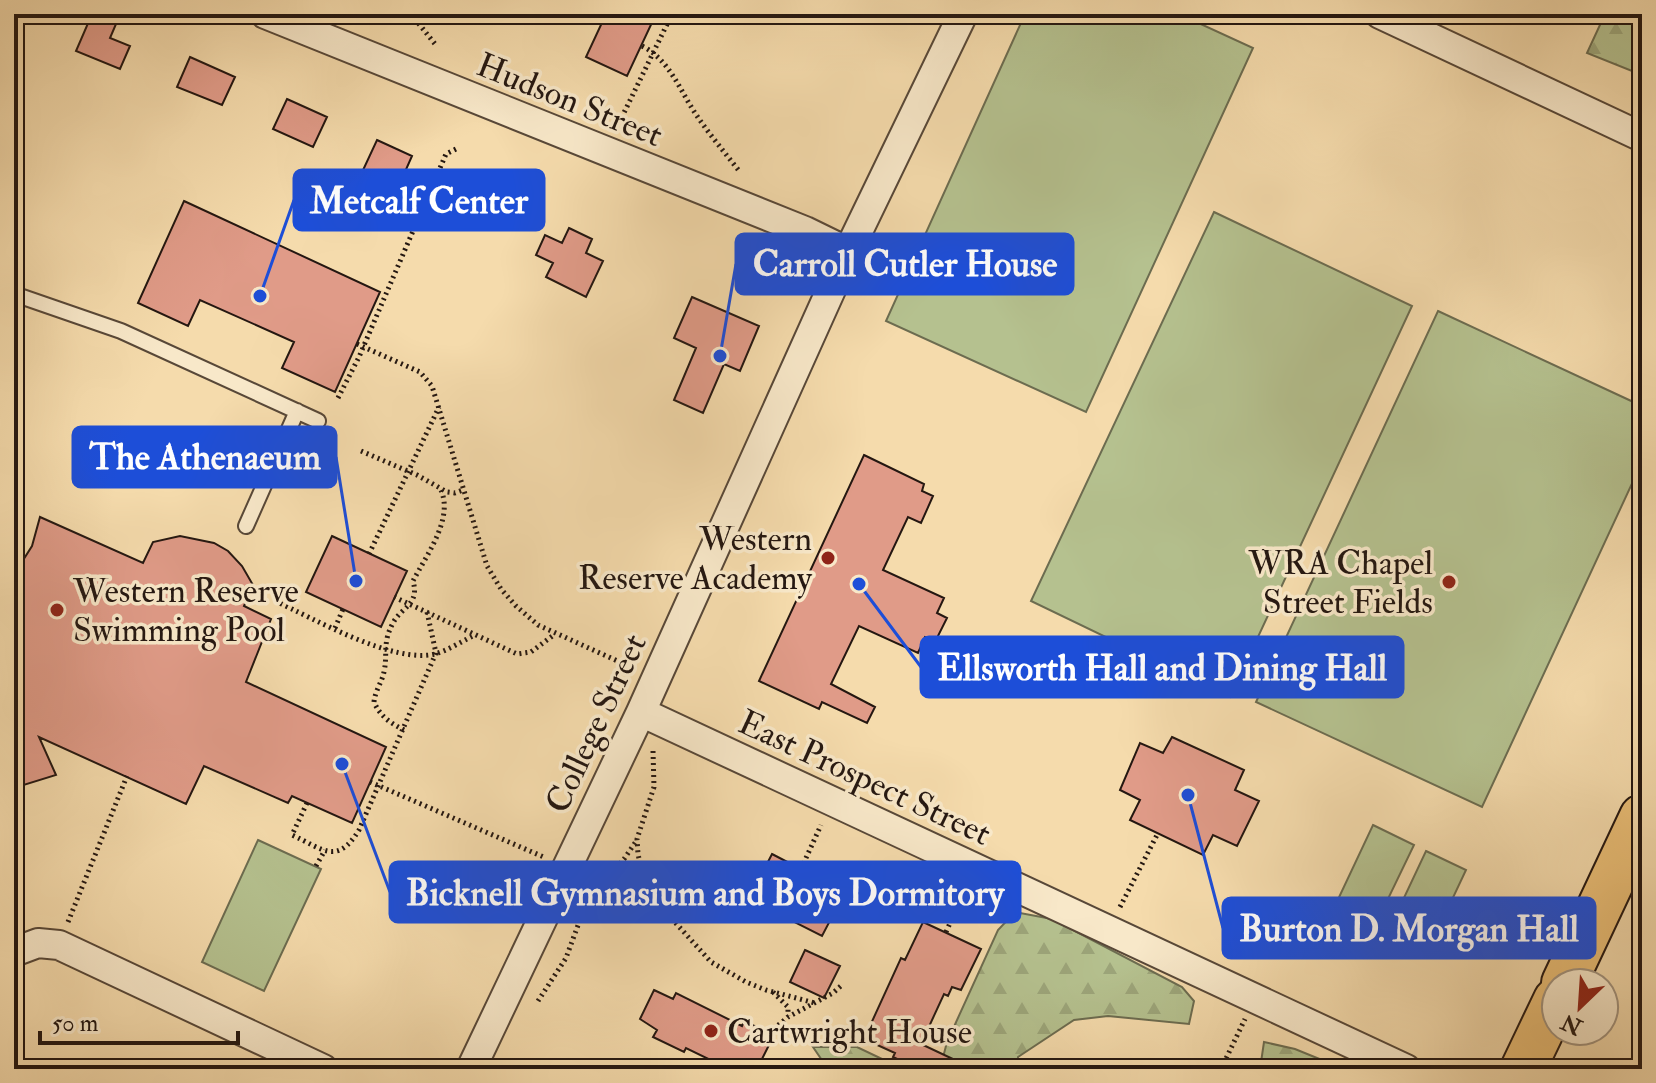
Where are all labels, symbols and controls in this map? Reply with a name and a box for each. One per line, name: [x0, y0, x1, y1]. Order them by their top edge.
street label: Hudson Street: [470, 44, 669, 157]
callout: Metcalf Center: [294, 170, 544, 230]
text: Metcalf Center: [309, 179, 529, 224]
callout: Carroll Cutler House: [736, 234, 1073, 294]
text: Carroll Cutler House: [753, 242, 1057, 287]
callout: The Athenaeum: [73, 427, 336, 487]
text: The Athenaeum: [88, 435, 321, 480]
place label: Western Reserve Academy: [578, 518, 813, 600]
place label: WRA Chapel Street Fields: [1247, 542, 1433, 624]
marker: Western Reserve Academy: [819, 549, 837, 567]
place label: Western Reserve Swimming Pool: [72, 570, 299, 652]
marker: WRA Chapel Street Fields: [1440, 573, 1458, 591]
marker: Western Reserve Swimming Pool: [48, 601, 66, 619]
street label: College Street: [536, 627, 657, 820]
callout: Ellsworth Hall and Dining Hall: [921, 637, 1403, 697]
text: Ellsworth Hall and Dining Hall: [937, 646, 1388, 691]
street label: East Prospect Street: [731, 701, 997, 856]
callout: Bicknell Gymnasium and Boys Dormitory: [390, 862, 1020, 922]
text: Bicknell Gymnasium and Boys Dormitory: [406, 871, 1005, 917]
callout: Burton D. Morgan Hall: [1223, 898, 1595, 958]
text: Burton D. Morgan Hall: [1239, 907, 1579, 952]
north arrow: [1540, 967, 1620, 1047]
scale bar: [40, 995, 238, 1045]
text: N: [1557, 1007, 1588, 1041]
text: 50 m: [52, 1008, 99, 1039]
place label: Cartwright House: [727, 1011, 972, 1054]
marker: Cartwright House: [702, 1022, 720, 1040]

